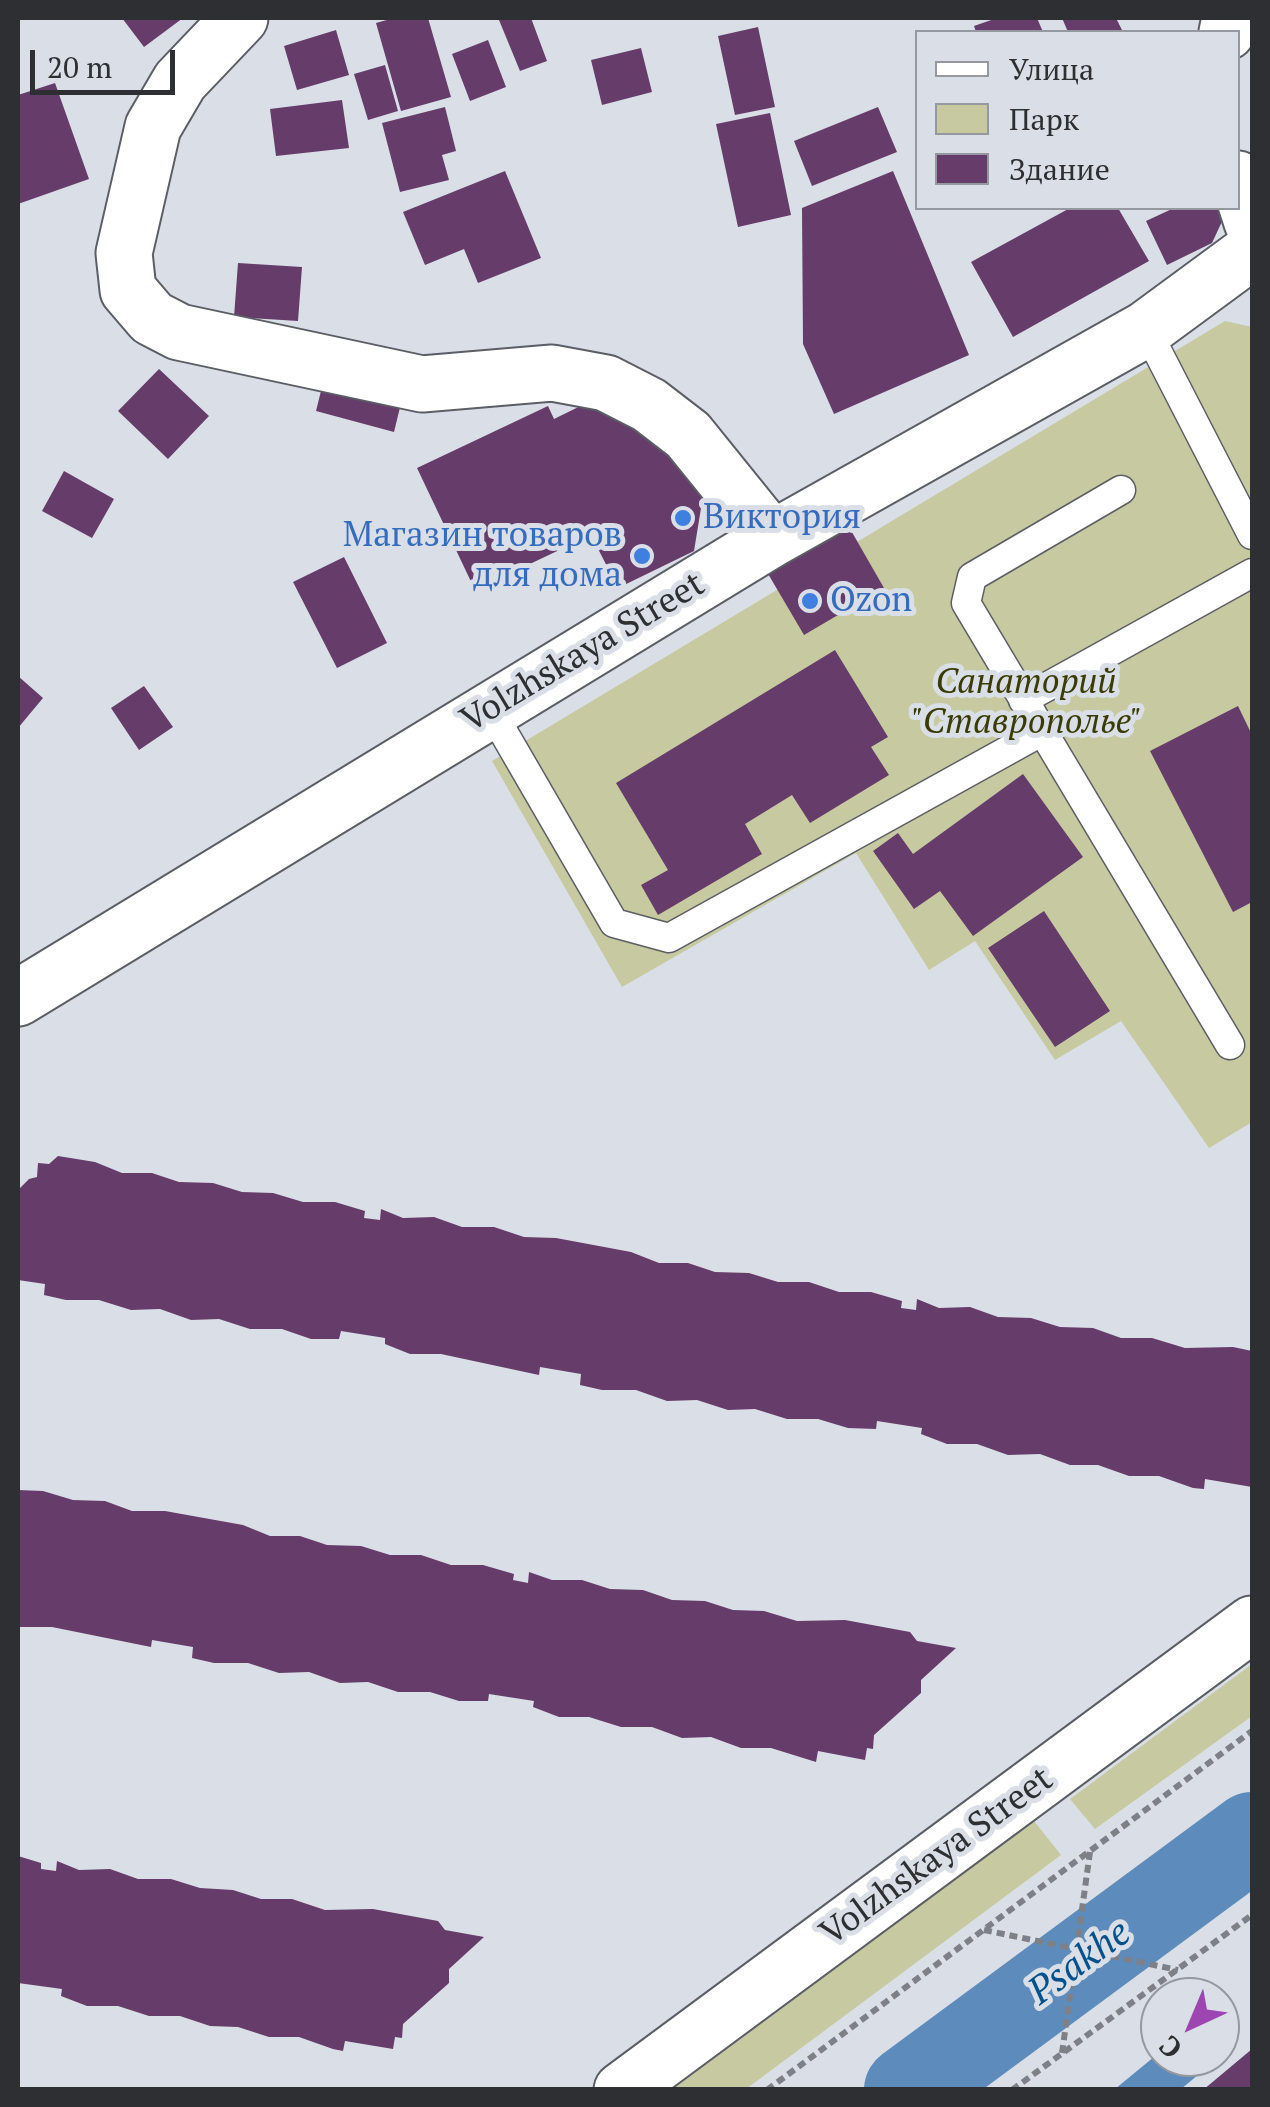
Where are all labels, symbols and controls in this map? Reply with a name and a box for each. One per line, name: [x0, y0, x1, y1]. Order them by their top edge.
scale bar: [35, 30, 180, 92]
legend: [915, 30, 1240, 210]
text: 20 m: [47, 47, 112, 87]
text: Улица: [1009, 49, 1094, 89]
text: Парк: [1009, 99, 1079, 139]
text: Здание: [1009, 149, 1110, 189]
place label: Виктория: [703, 497, 861, 539]
marker: Виктория: [672, 507, 694, 529]
place label: Магазин товаров для дома: [343, 515, 622, 597]
marker: Магазин товаров для дома: [631, 545, 653, 567]
street label: Volzhskaya Street: [454, 564, 712, 742]
place label: Ozon: [830, 580, 912, 622]
marker: Ozon: [799, 590, 821, 612]
park label: Санаторий "Ставрополье": [911, 662, 1141, 744]
street label: Volzhskaya Street: [813, 1759, 1061, 1955]
water label: Psakhe: [1020, 1911, 1140, 2015]
north arrow: [1140, 1977, 1240, 2077]
text: С: [1151, 2028, 1190, 2067]

